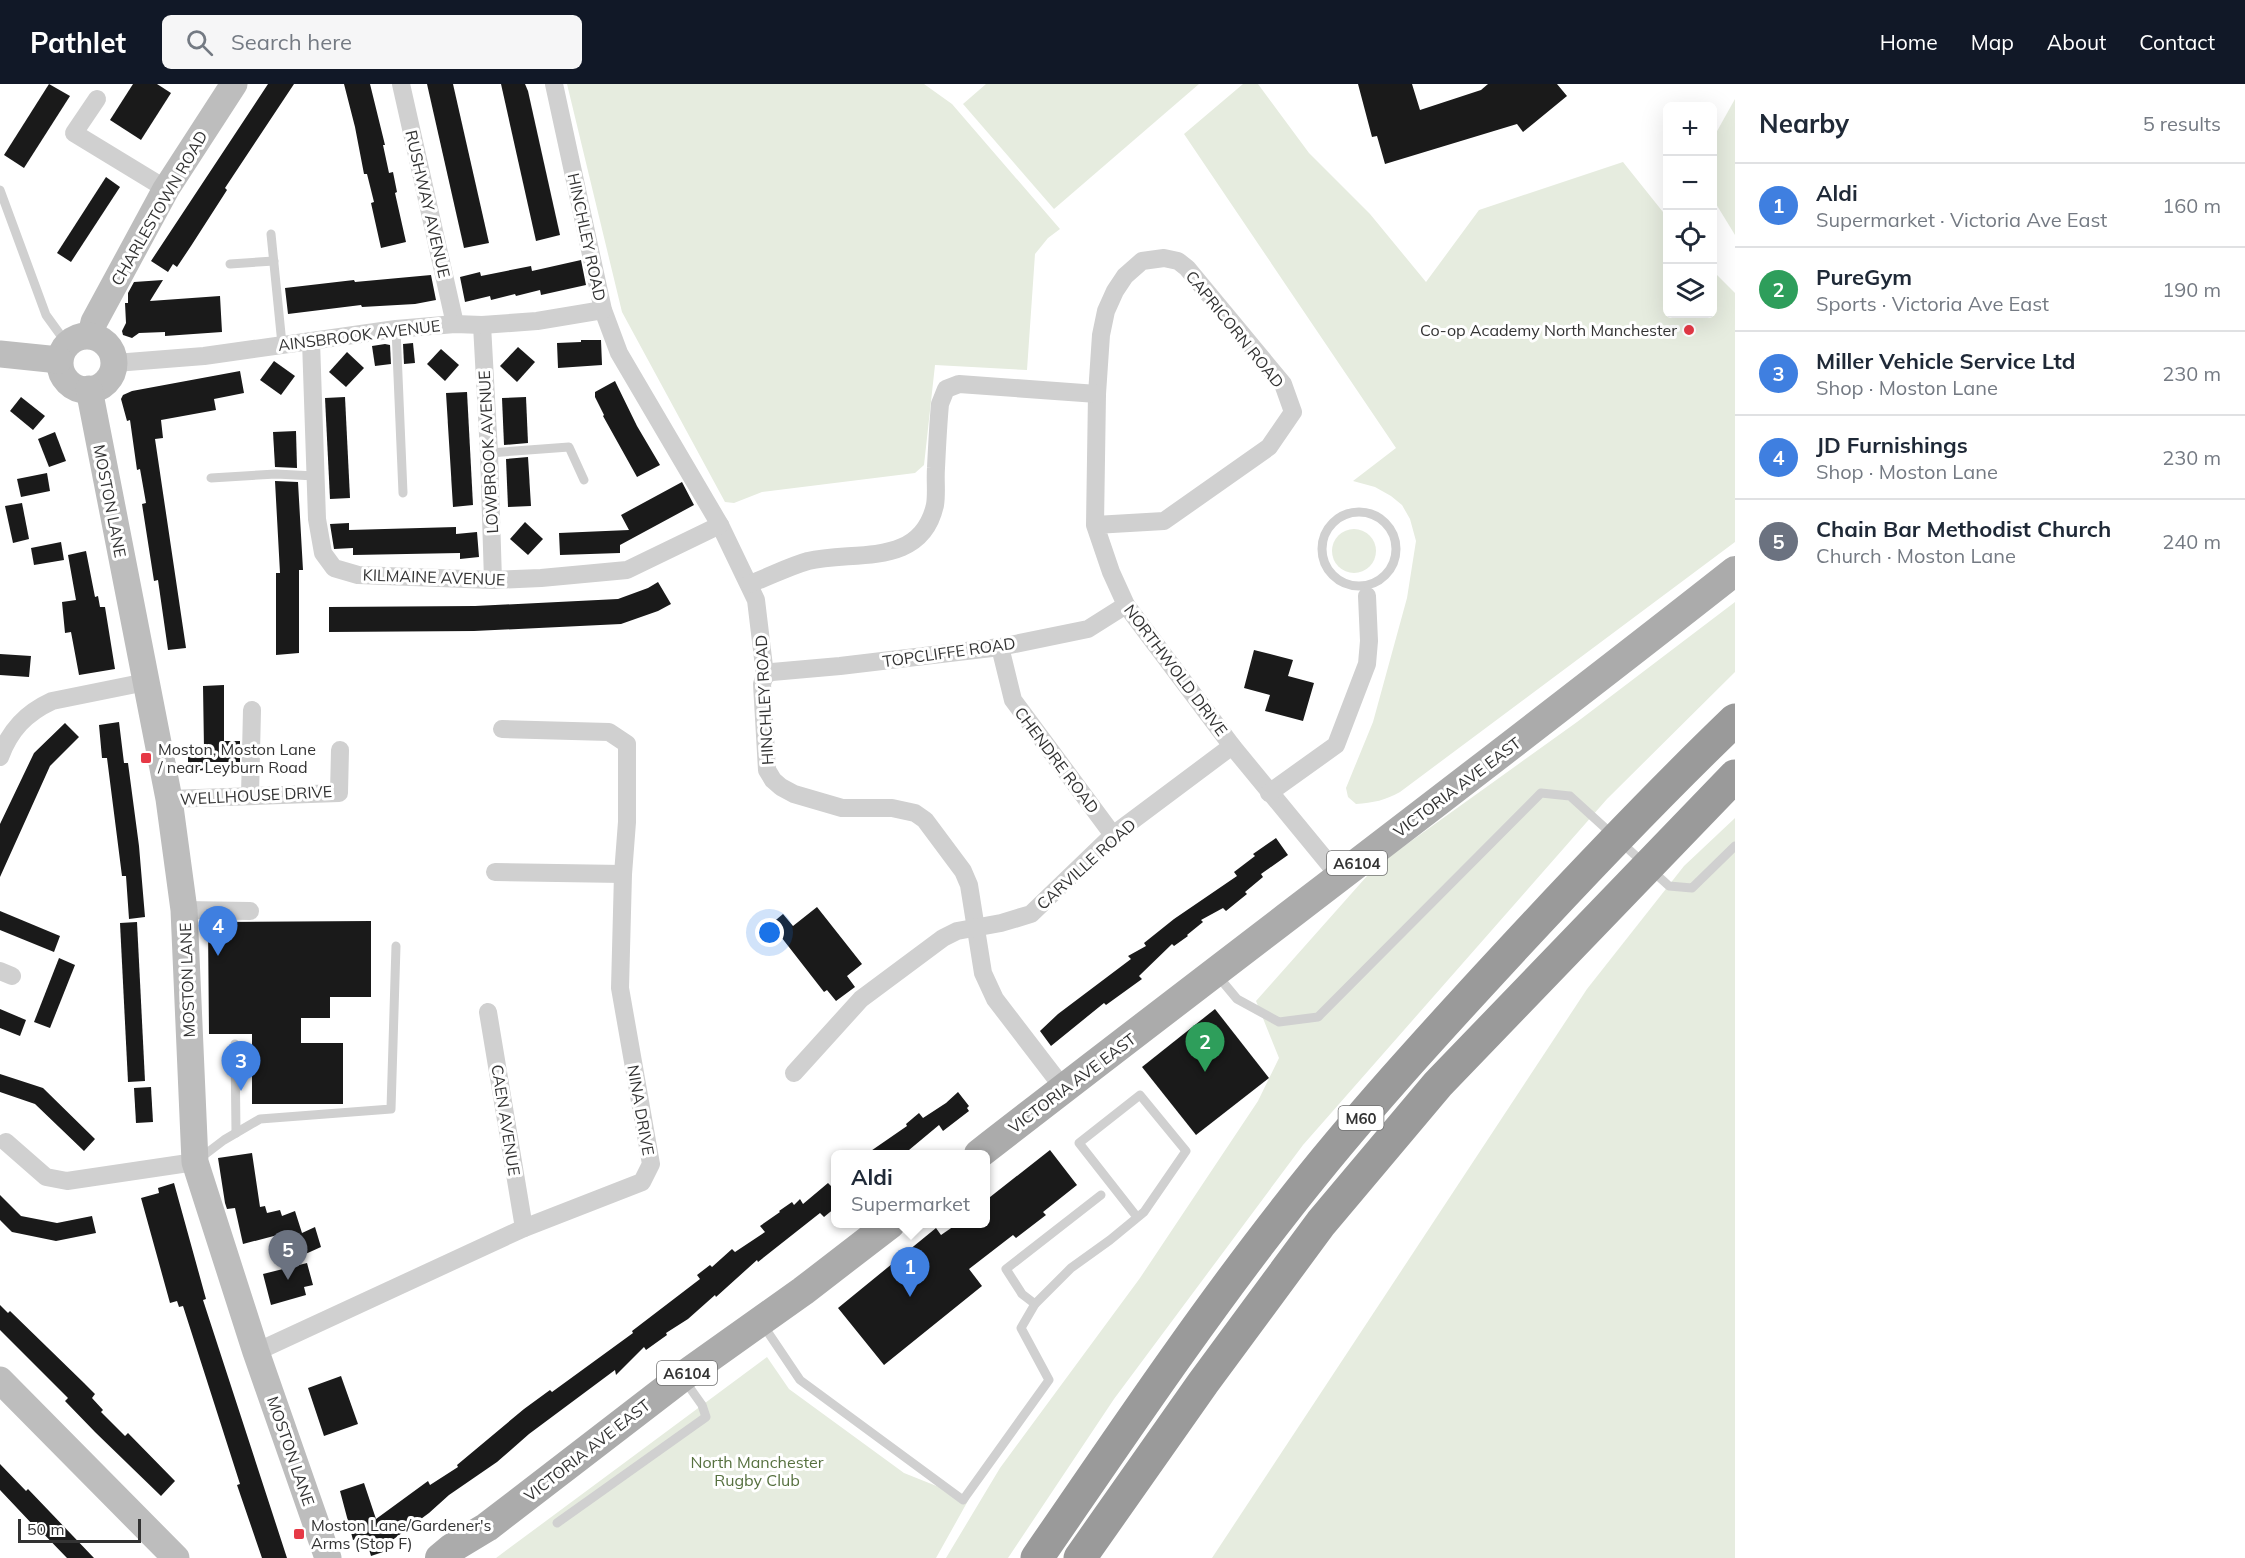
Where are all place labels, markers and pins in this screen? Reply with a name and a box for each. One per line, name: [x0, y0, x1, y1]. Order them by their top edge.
place label: Co-op Academy North Manchester: [1420, 320, 1677, 340]
marker: Co-op Academy North Manchester: [1682, 323, 1696, 337]
place label: Moston, Moston Lane / near Leyburn Road: [157, 739, 316, 777]
marker: Moston, Moston Lane / near Leyburn Road: [139, 751, 153, 765]
pin: 4: [198, 906, 238, 956]
pin: 2: [1186, 1022, 1224, 1072]
pin: 3: [222, 1042, 260, 1091]
pin: 5: [268, 1230, 308, 1280]
pin: 1: [890, 1248, 930, 1297]
place label: Moston Lane/Gardener's Arms (Stop F): [311, 1515, 492, 1553]
marker: Moston Lane/Gardener's Arms (Stop F): [292, 1527, 306, 1541]

